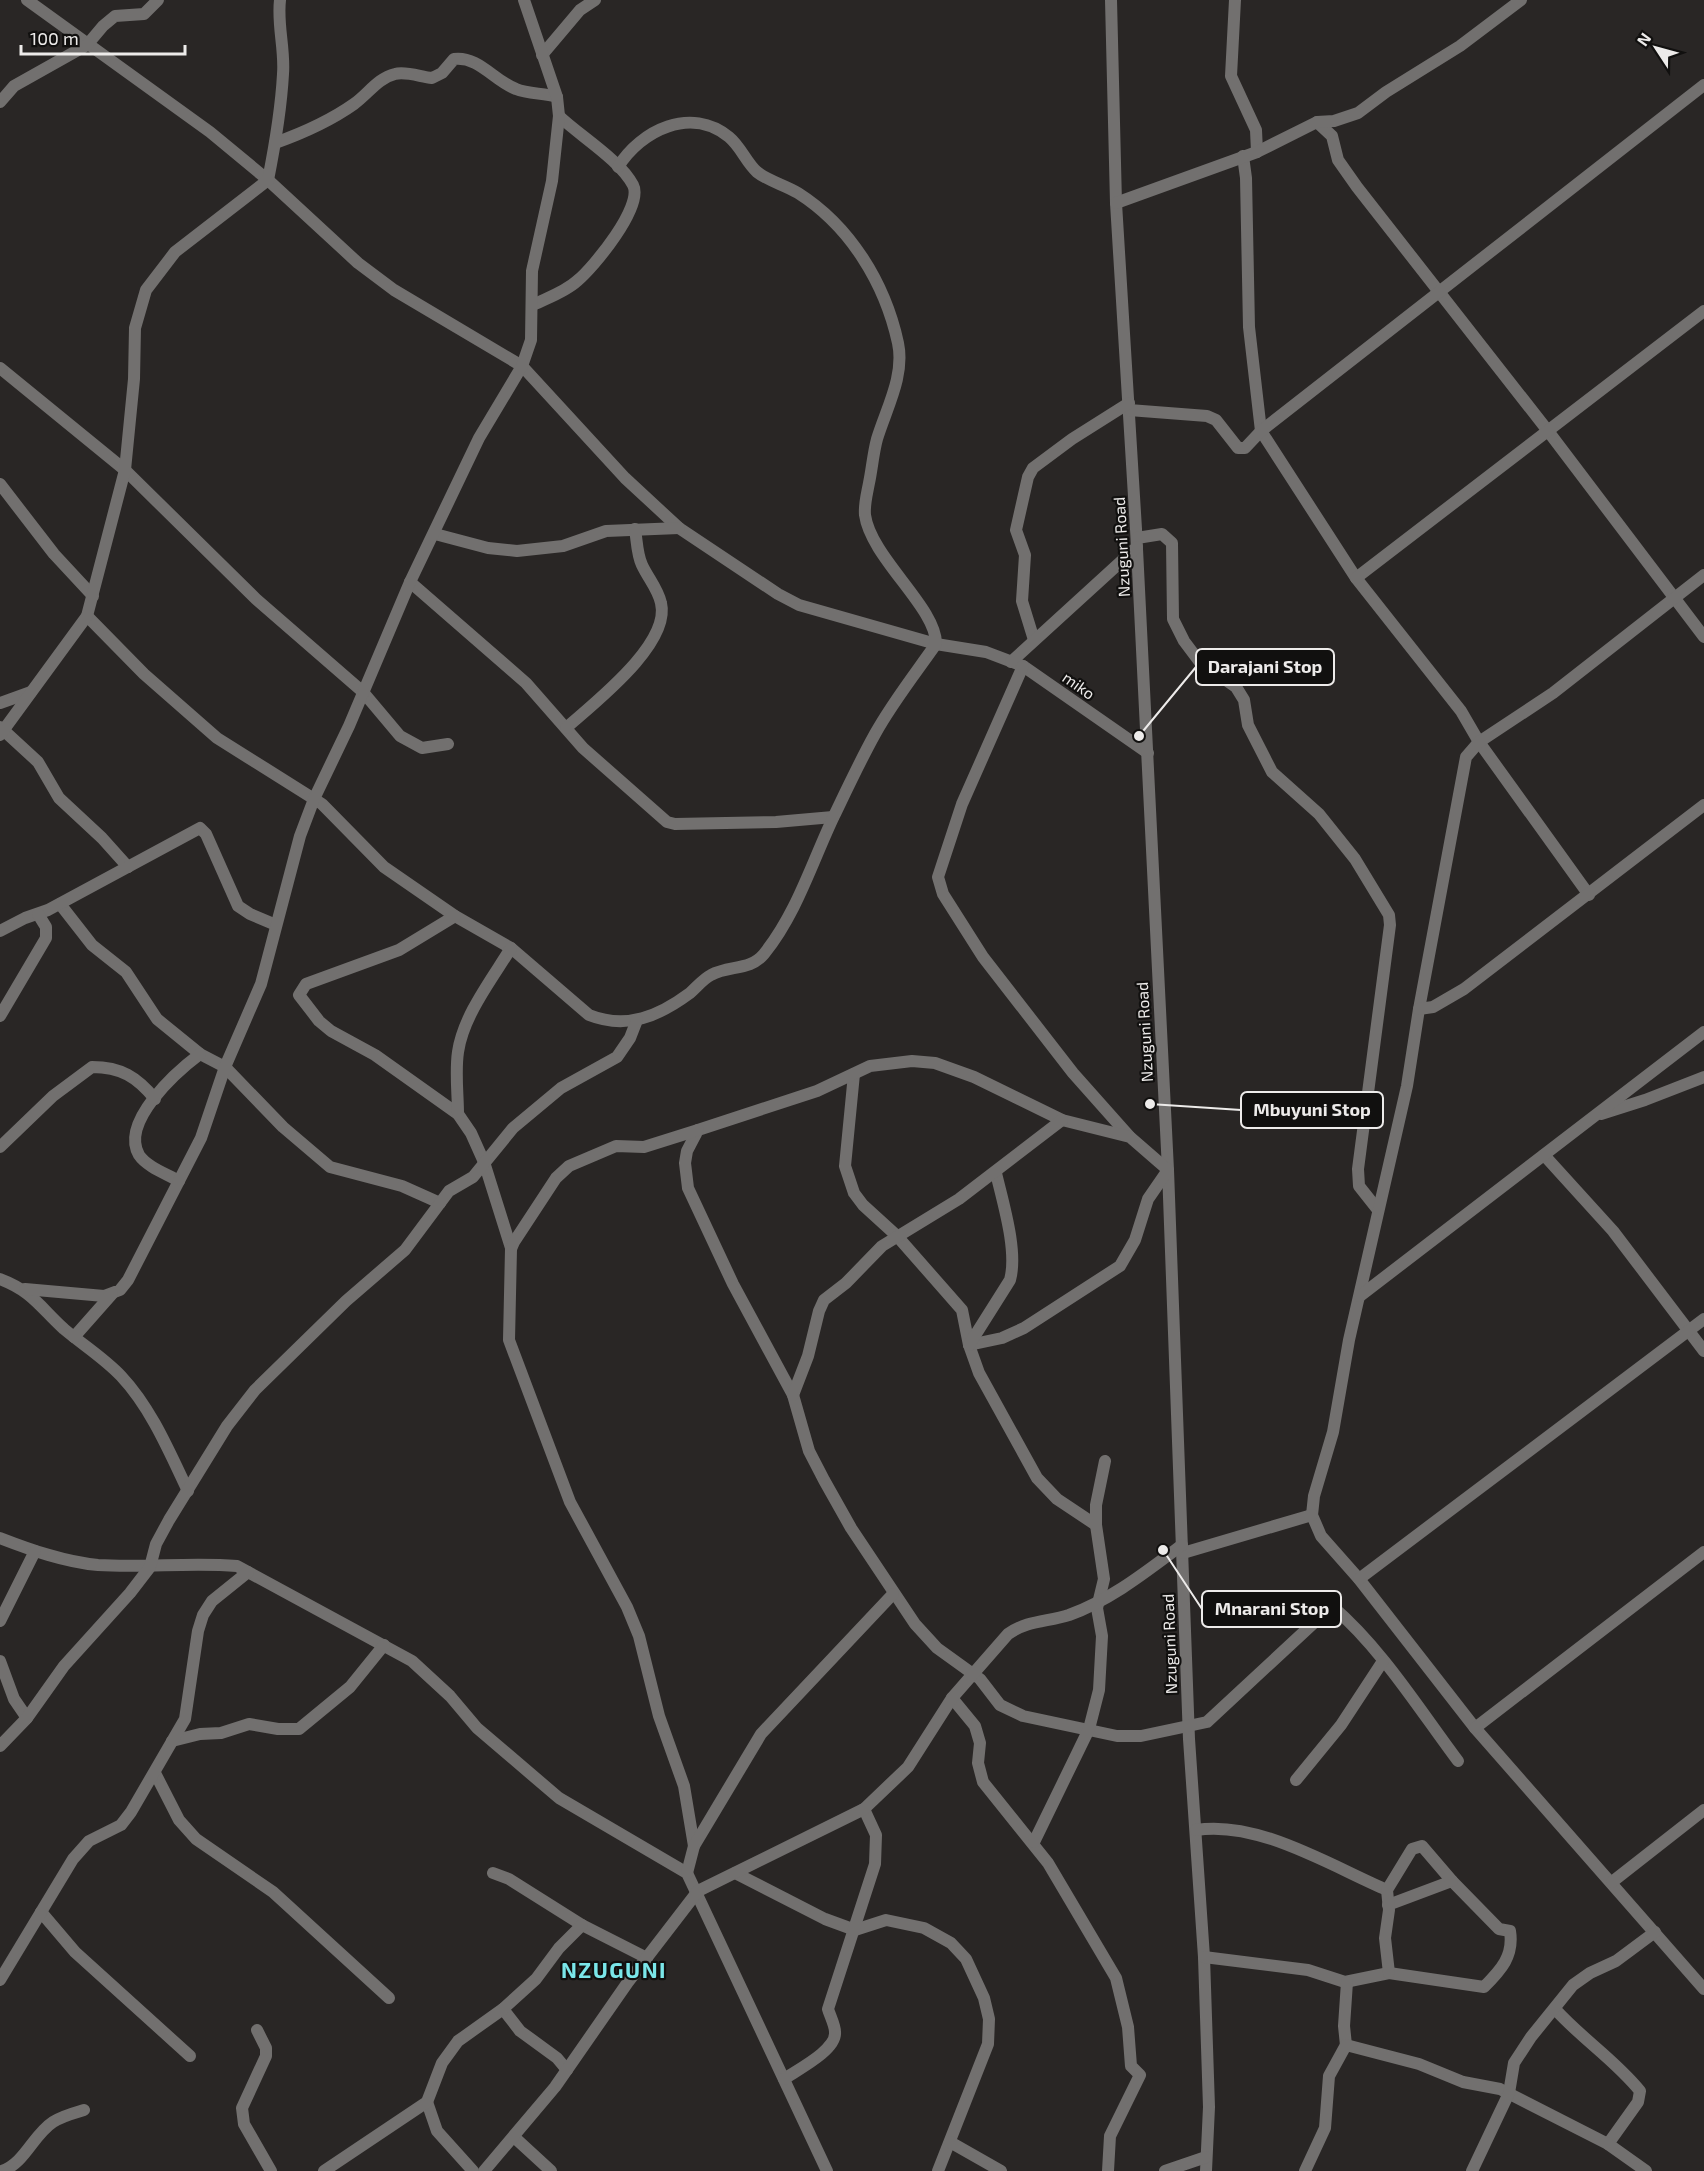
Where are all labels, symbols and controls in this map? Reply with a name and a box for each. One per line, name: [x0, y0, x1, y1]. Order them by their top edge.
scale bar: [21, 18, 184, 56]
north arrow: [1626, 18, 1686, 78]
text: 100 m: [30, 27, 79, 49]
text: N: [1632, 29, 1655, 49]
street label: Nzuguni Road: [1109, 496, 1133, 598]
callout: Darajani Stop: [1196, 649, 1334, 685]
text: Darajani Stop: [1208, 655, 1323, 677]
street label: miko: [1059, 667, 1099, 703]
street label: Nzuguni Road: [1132, 981, 1156, 1083]
callout: Mbuyuni Stop: [1241, 1092, 1383, 1128]
text: Mbuyuni Stop: [1253, 1098, 1371, 1120]
callout: Mnarani Stop: [1202, 1591, 1341, 1627]
street label: Nzuguni Road: [1158, 1594, 1180, 1694]
text: Mnarani Stop: [1215, 1597, 1329, 1619]
district label: NZUGUNI: [561, 1956, 667, 1982]

